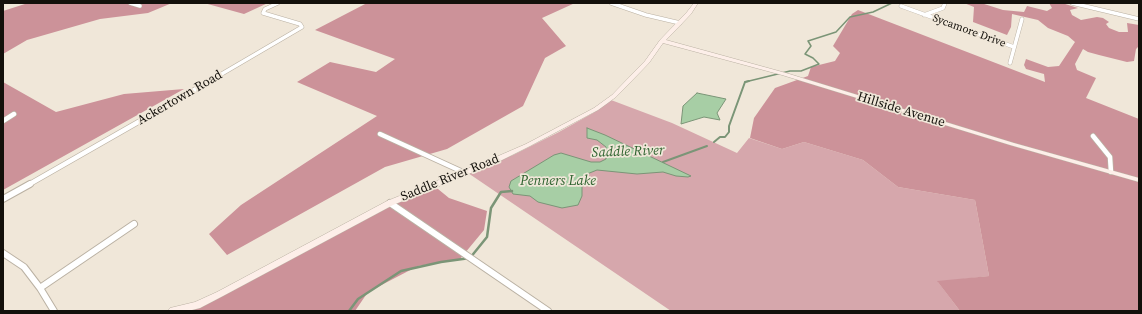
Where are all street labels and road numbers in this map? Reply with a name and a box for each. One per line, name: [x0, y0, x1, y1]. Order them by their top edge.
street label: Sycamore Drive: [931, 12, 1007, 50]
street label: Ackertown Road: [135, 67, 225, 129]
street label: Hillside Avenue: [855, 89, 947, 131]
street label: Saddle River Road: [399, 151, 501, 205]

